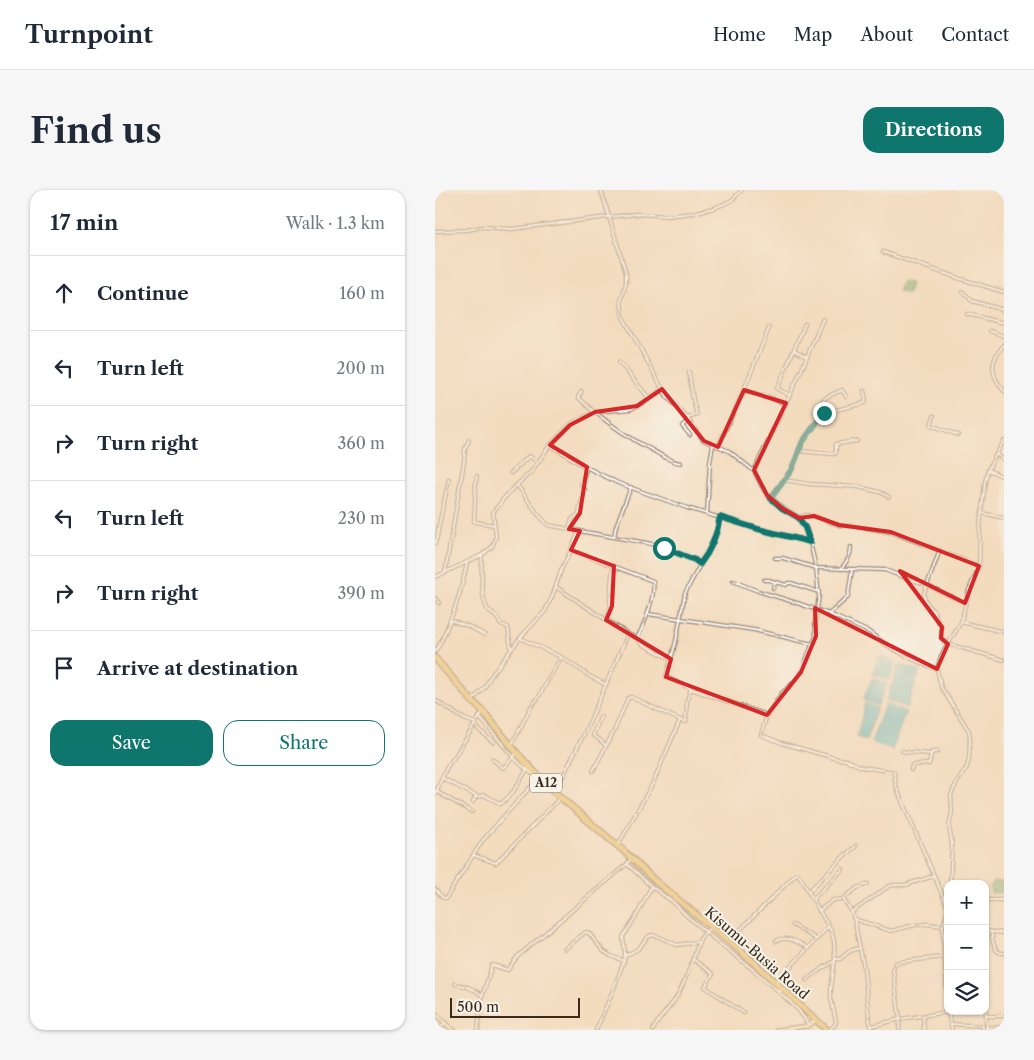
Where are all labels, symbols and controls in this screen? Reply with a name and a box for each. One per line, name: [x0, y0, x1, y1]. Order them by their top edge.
text: Turnpoint: [25, 20, 153, 49]
text: Home: [713, 24, 766, 46]
text: Map: [794, 24, 832, 46]
text: About: [860, 24, 913, 46]
text: Contact: [941, 24, 1009, 46]
button: Directions: [863, 107, 1004, 153]
text: Find us: [30, 109, 162, 152]
text: 17 min: [50, 210, 118, 235]
text: Walk · 1.3 km: [286, 213, 385, 233]
icon: ahead: [50, 279, 78, 307]
text: Continue: [97, 282, 189, 305]
text: 160 m: [340, 283, 385, 303]
icon: left: [50, 354, 78, 382]
text: Turn left: [97, 357, 184, 380]
text: 200 m: [336, 358, 385, 378]
route end: [813, 402, 836, 425]
icon: right: [50, 429, 78, 457]
text: Turn right: [97, 432, 198, 455]
text: 360 m: [338, 433, 385, 453]
icon: left: [50, 504, 78, 532]
text: Turn left: [97, 507, 184, 530]
text: 230 m: [338, 508, 385, 528]
route start: [653, 537, 676, 560]
icon: right: [50, 579, 78, 607]
text: Turn right: [97, 582, 198, 605]
text: 390 m: [338, 583, 385, 603]
icon: arrive: [50, 654, 78, 682]
text: Arrive at destination: [97, 657, 298, 680]
button: Save: [50, 720, 213, 766]
button: Share: [223, 720, 385, 766]
road number: A12: [530, 774, 562, 792]
map controls: [944, 880, 989, 1015]
button: +: [944, 880, 989, 925]
street label: Kisumu-Busia Road: [701, 903, 813, 1003]
button: −: [944, 925, 989, 970]
button: layers: [944, 970, 989, 1015]
scale bar: [450, 995, 580, 1018]
text: 500 m: [457, 998, 499, 1016]

